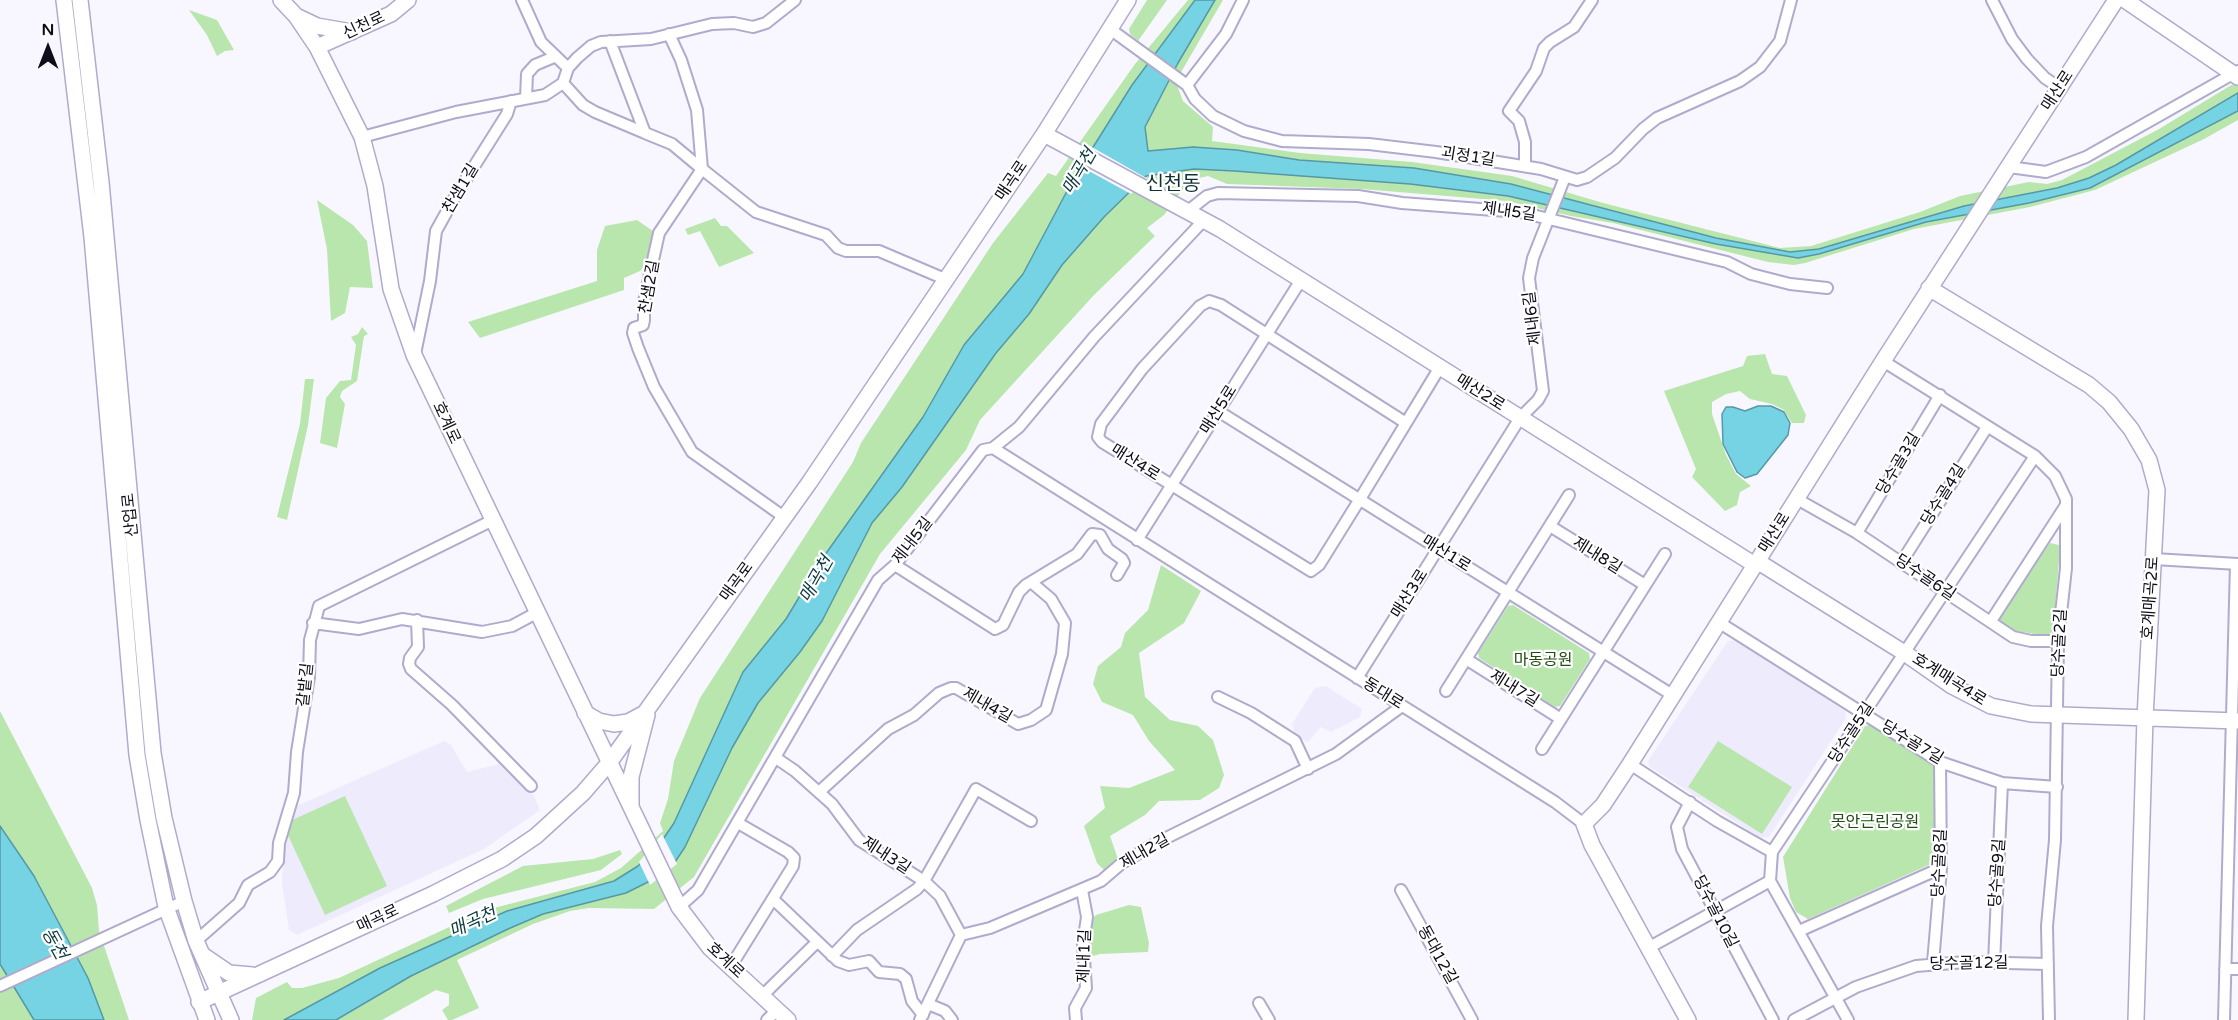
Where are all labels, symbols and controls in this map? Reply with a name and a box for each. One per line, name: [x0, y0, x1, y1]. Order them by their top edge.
street label: 신천로: [340, 8, 388, 44]
north arrow: [18, 18, 78, 78]
text: N: [42, 20, 54, 40]
street label: 매산로: [2038, 67, 2078, 115]
street label: 괴정1길: [1440, 143, 1496, 171]
water label: 매곡천: [1058, 145, 1102, 199]
street label: 매곡로: [992, 157, 1032, 205]
street label: 찬샘1길: [439, 161, 483, 217]
district label: 신천동: [1145, 173, 1201, 197]
street label: 제내5길: [1481, 199, 1537, 225]
street label: 찬샘2길: [636, 259, 664, 315]
street label: 제내6길: [1520, 290, 1546, 346]
street label: 매산2로: [1452, 370, 1508, 416]
street label: 매산5로: [1196, 382, 1242, 438]
street label: 호계로: [428, 399, 464, 447]
street label: 당수골3길: [1873, 430, 1925, 498]
street label: 매산4로: [1107, 440, 1163, 486]
street label: 당수골4길: [1918, 461, 1970, 529]
street label: 산업로: [119, 492, 143, 538]
street label: 매산로: [1755, 509, 1795, 557]
street label: 제내5길: [889, 514, 937, 568]
street label: 매산1로: [1418, 531, 1474, 577]
street label: 제내8길: [1569, 533, 1625, 579]
street label: 당수골6길: [1891, 551, 1959, 605]
water label: 매곡천: [796, 553, 838, 607]
street label: 호계매곡2로: [2139, 556, 2163, 640]
street label: 매곡로: [716, 558, 758, 606]
street label: 매산3로: [1387, 566, 1433, 622]
street label: 당수골2길: [2049, 608, 2071, 678]
street label: 호계매곡4로: [1908, 650, 1990, 710]
park label: 마동공원: [1514, 651, 1572, 671]
street label: 갈밭길: [294, 662, 318, 708]
street label: 제내7길: [1486, 666, 1542, 712]
street label: 동대로: [1359, 674, 1407, 714]
street label: 제내4길: [959, 684, 1015, 728]
street label: 당수골5길: [1825, 699, 1879, 767]
street label: 당수골7길: [1878, 717, 1946, 769]
park label: 못안근린공원: [1831, 813, 1919, 833]
street label: 당수골8길: [1929, 828, 1951, 898]
street label: 제내2길: [1117, 830, 1173, 874]
street label: 제내3길: [858, 833, 914, 879]
street label: 당수골9길: [1986, 838, 2010, 908]
street label: 당수골10길: [1689, 872, 1741, 952]
street label: 매곡로: [354, 901, 402, 937]
water label: 매곡천: [446, 903, 500, 943]
street label: 동대12길: [1413, 922, 1461, 988]
water label: 동천: [37, 924, 71, 964]
street label: 제내1길: [1074, 929, 1096, 983]
street label: 호계로: [702, 939, 748, 983]
street label: 당수골12길: [1929, 954, 2009, 974]

